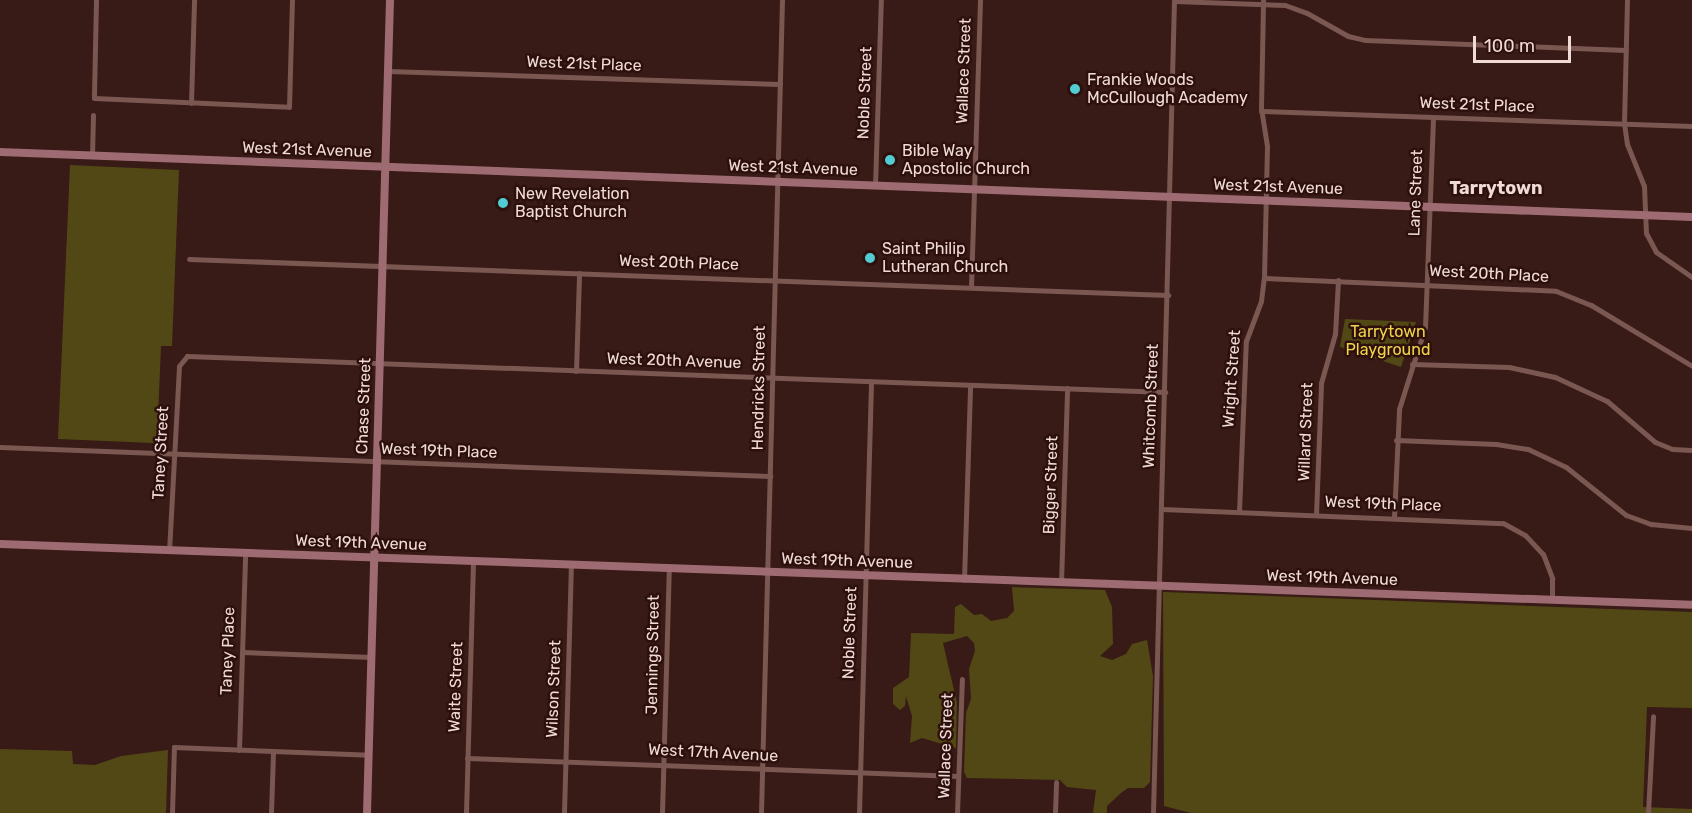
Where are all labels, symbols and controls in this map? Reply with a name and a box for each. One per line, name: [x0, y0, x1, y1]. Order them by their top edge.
street label: Wallace Street: [953, 18, 975, 124]
scale bar: [1476, 24, 1574, 62]
text: 100 m: [1484, 35, 1535, 57]
street label: Noble Street: [854, 46, 876, 140]
street label: West 21st Place: [526, 52, 642, 76]
place label: Frankie Woods McCullough Academy: [1087, 70, 1248, 108]
marker: Frankie Woods McCullough Academy: [1068, 82, 1082, 96]
street label: West 21st Place: [1419, 93, 1535, 117]
street label: West 21st Avenue: [242, 138, 372, 162]
place label: Bible Way Apostolic Church: [902, 141, 1030, 179]
street label: Lane Street: [1405, 149, 1427, 237]
marker: Bible Way Apostolic Church: [883, 153, 897, 167]
street label: West 21st Avenue: [728, 156, 858, 180]
street label: West 21st Avenue: [1213, 175, 1343, 199]
district label: Tarrytown: [1449, 177, 1543, 199]
place label: New Revelation Baptist Church: [515, 184, 630, 222]
marker: New Revelation Baptist Church: [496, 196, 510, 210]
place label: Saint Philip Lutheran Church: [882, 239, 1008, 277]
street label: West 20th Place: [619, 251, 739, 275]
marker: Saint Philip Lutheran Church: [863, 251, 877, 265]
street label: West 20th Place: [1429, 261, 1549, 287]
park label: Tarrytown Playground: [1346, 322, 1430, 360]
street label: Hendricks Street: [748, 325, 770, 451]
street label: Wright Street: [1219, 329, 1245, 429]
street label: Whitcomb Street: [1139, 343, 1163, 469]
street label: West 20th Avenue: [606, 349, 742, 373]
street label: Chase Street: [353, 357, 375, 455]
street label: Willard Street: [1295, 382, 1317, 482]
street label: Taney Street: [149, 406, 173, 500]
street label: Bigger Street: [1040, 435, 1062, 535]
street label: West 19th Place: [380, 439, 498, 463]
street label: West 19th Place: [1324, 492, 1442, 516]
street label: West 19th Avenue: [295, 531, 427, 555]
street label: West 19th Avenue: [781, 549, 913, 573]
street label: West 19th Avenue: [1266, 566, 1398, 590]
street label: Noble Street: [839, 586, 861, 680]
street label: Jennings Street: [642, 595, 664, 715]
street label: Taney Place: [217, 606, 239, 696]
street label: Wilson Street: [543, 640, 565, 738]
street label: Waite Street: [445, 641, 467, 733]
street label: Wallace Street: [935, 693, 957, 799]
street label: West 17th Avenue: [647, 740, 779, 766]

